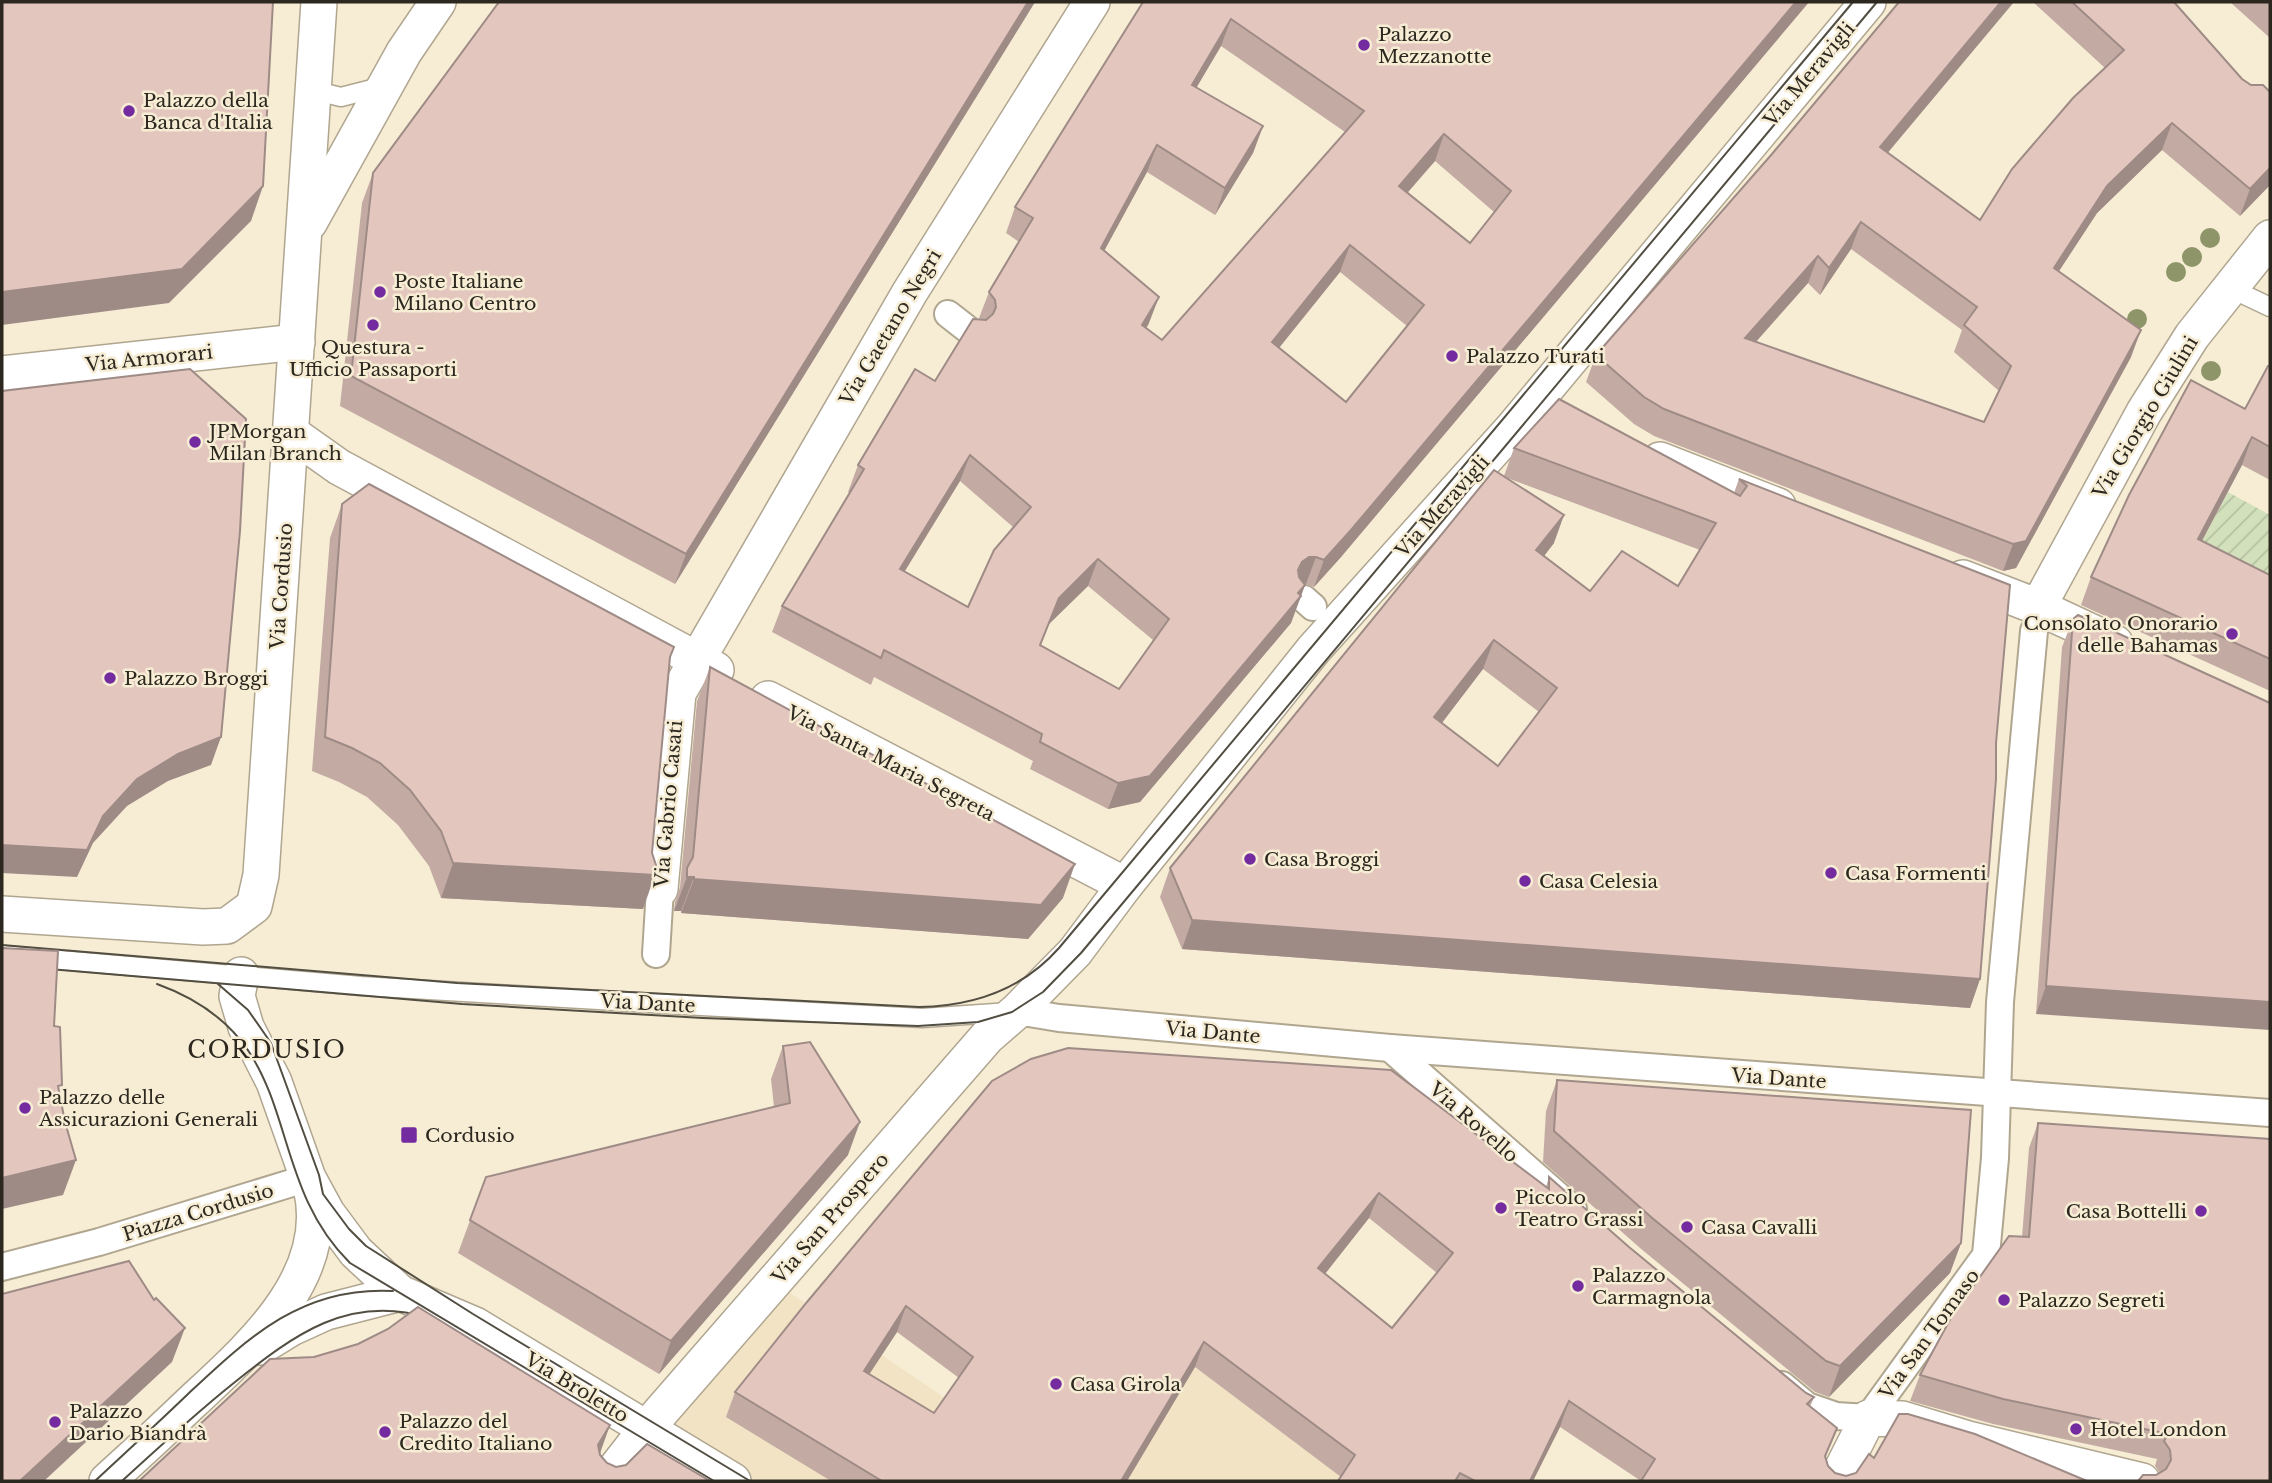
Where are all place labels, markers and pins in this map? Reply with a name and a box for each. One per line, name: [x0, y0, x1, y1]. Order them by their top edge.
place label: Palazzo Mezzanotte: [1378, 23, 1492, 68]
marker: Palazzo Mezzanotte: [1356, 37, 1372, 53]
place label: Palazzo della Banca d'Italia: [143, 89, 273, 134]
marker: Palazzo della Banca d'Italia: [121, 103, 137, 119]
place label: Poste Italiane Milano Centro: [394, 270, 537, 315]
marker: Poste Italiane Milano Centro: [372, 284, 388, 300]
marker: Questura - Ufficio Passaporti: [365, 317, 381, 333]
place label: Questura - Ufficio Passaporti: [289, 336, 458, 381]
place label: Palazzo Turati: [1466, 345, 1605, 368]
marker: Palazzo Turati: [1444, 348, 1460, 364]
place label: JPMorgan Milan Branch: [206, 420, 342, 465]
marker: JPMorgan Milan Branch: [187, 434, 203, 450]
place label: Consolato Onorario delle Bahamas: [2023, 612, 2218, 657]
marker: Consolato Onorario delle Bahamas: [2224, 626, 2240, 642]
place label: Palazzo Broggi: [124, 667, 269, 690]
marker: Palazzo Broggi: [102, 670, 118, 686]
place label: Casa Broggi: [1264, 848, 1380, 871]
marker: Casa Broggi: [1242, 851, 1258, 867]
place label: Casa Formenti: [1845, 862, 1987, 885]
marker: Casa Formenti: [1823, 865, 1839, 881]
place label: Casa Celesia: [1539, 870, 1658, 893]
marker: Casa Celesia: [1517, 873, 1533, 889]
place label: Palazzo delle Assicurazioni Generali: [38, 1086, 259, 1131]
marker: Palazzo delle Assicurazioni Generali: [17, 1100, 33, 1116]
place label: Cordusio: [425, 1124, 515, 1147]
marker: Cordusio: [399, 1125, 419, 1145]
place label: Piccolo Teatro Grassi: [1515, 1186, 1644, 1231]
marker: Piccolo Teatro Grassi: [1493, 1200, 1509, 1216]
place label: Casa Bottelli: [2066, 1200, 2188, 1223]
marker: Casa Bottelli: [2193, 1203, 2209, 1219]
place label: Casa Cavalli: [1701, 1216, 1818, 1239]
marker: Casa Cavalli: [1679, 1219, 1695, 1235]
place label: Palazzo Carmagnola: [1592, 1264, 1712, 1309]
marker: Palazzo Carmagnola: [1570, 1278, 1586, 1294]
place label: Palazzo Segreti: [2018, 1289, 2166, 1312]
marker: Palazzo Segreti: [1996, 1292, 2012, 1308]
place label: Casa Girola: [1070, 1373, 1182, 1396]
marker: Casa Girola: [1048, 1376, 1064, 1392]
place label: Palazzo Dario Biandrà: [69, 1400, 207, 1445]
place label: Palazzo del Credito Italiano: [399, 1410, 552, 1455]
marker: Palazzo Dario Biandrà: [47, 1414, 63, 1430]
place label: Hotel London: [2090, 1418, 2227, 1441]
marker: Hotel London: [2068, 1421, 2084, 1437]
marker: Palazzo del Credito Italiano: [377, 1424, 393, 1440]

